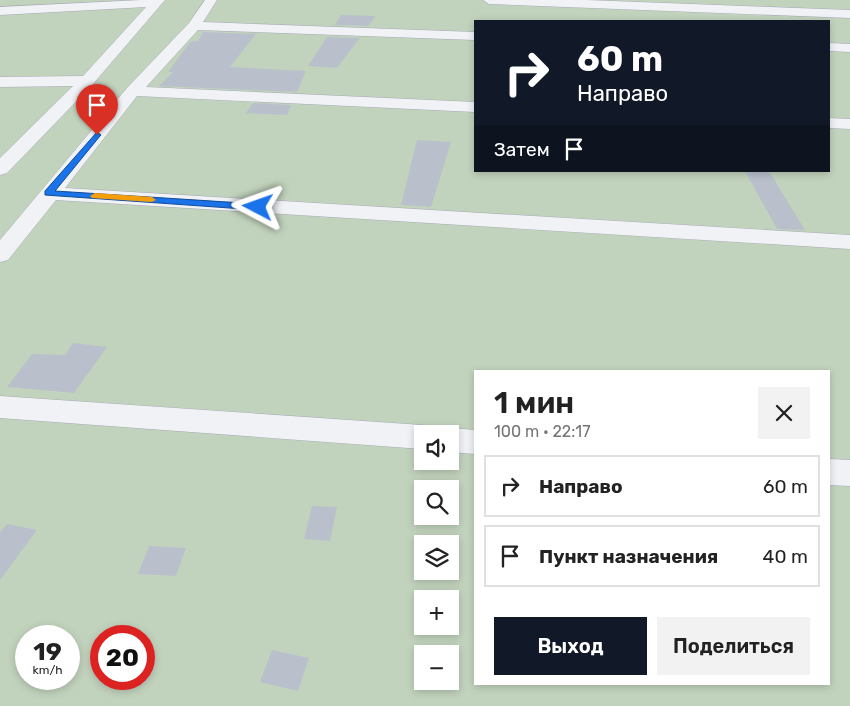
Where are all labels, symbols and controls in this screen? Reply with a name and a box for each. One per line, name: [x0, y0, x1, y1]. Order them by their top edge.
text: 60 m: [577, 38, 663, 80]
icon: right: [494, 40, 559, 105]
text: Направо: [577, 80, 668, 107]
pin: [76, 84, 118, 135]
icon: arrive: [83, 91, 111, 119]
icon: arrive: [560, 135, 588, 163]
text: Затем: [494, 138, 550, 161]
position arrow: [231, 180, 283, 232]
text: 1 мин: [494, 385, 574, 421]
button: close: [758, 387, 810, 439]
text: 100 m · 22:17: [494, 422, 590, 441]
map controls: [414, 425, 459, 690]
button: sound: [414, 425, 459, 470]
icon: right: [496, 472, 524, 500]
text: Направо: [539, 475, 623, 498]
text: 60 m: [763, 475, 808, 498]
button: search: [414, 480, 459, 525]
button: layers: [414, 535, 459, 580]
icon: arrive: [496, 542, 524, 570]
text: Пункт назначения: [539, 545, 718, 568]
text: 40 m: [763, 545, 808, 568]
button: +: [414, 590, 459, 635]
button: Выход: [494, 617, 647, 675]
button: Поделиться: [657, 617, 810, 675]
speed limit sign: 20: [90, 625, 155, 690]
text: 19: [33, 637, 62, 666]
button: −: [414, 645, 459, 690]
text: km/h: [33, 663, 62, 677]

